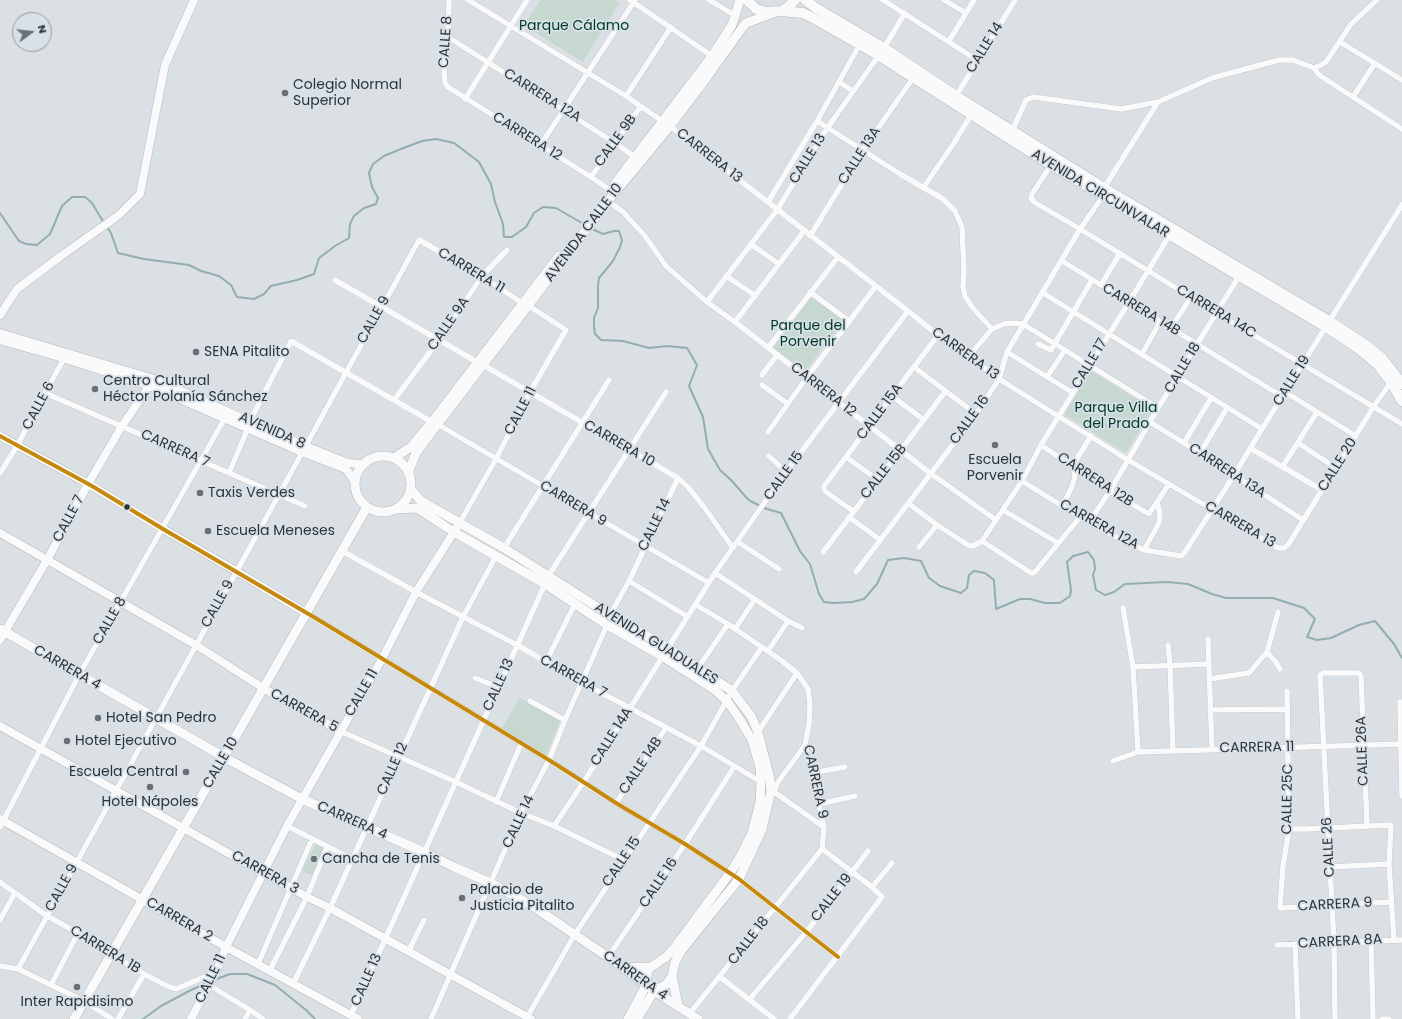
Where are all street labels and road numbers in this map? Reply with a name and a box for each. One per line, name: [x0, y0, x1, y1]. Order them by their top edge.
street label: CALLE 8: [436, 15, 456, 69]
street label: CALLE 14: [963, 20, 1007, 76]
street label: CARRERA 12A: [500, 66, 584, 126]
street label: CARRERA 12: [489, 109, 565, 165]
street label: CALLE 9B: [591, 112, 641, 170]
street label: CALLE 13A: [835, 124, 885, 188]
street label: CARRERA 13: [673, 125, 745, 187]
street label: CALLE 13: [786, 131, 830, 187]
street label: AVENIDA CIRCUNVALAR: [1028, 146, 1172, 242]
street label: AVENIDA CALLE 10: [541, 180, 627, 286]
street label: CARRERA 11: [434, 244, 508, 298]
street label: CARRERA 14B: [1099, 280, 1183, 340]
street label: CARRERA 14C: [1173, 282, 1259, 342]
street label: CALLE 9: [354, 293, 394, 347]
street label: CALLE 9A: [424, 294, 474, 354]
street label: CARRERA 13: [928, 324, 1002, 384]
street label: CALLE 17: [1069, 336, 1111, 392]
street label: CALLE 18: [1161, 339, 1205, 397]
street label: CALLE 19: [1270, 353, 1314, 409]
street label: CARRERA 12: [787, 359, 859, 421]
street label: CALLE 6: [19, 379, 59, 433]
street label: CALLE 15A: [853, 381, 907, 443]
street label: CALLE 11: [501, 384, 541, 438]
street label: CALLE 16: [947, 392, 993, 448]
street label: AVENIDA 8: [236, 409, 308, 453]
street label: CARRERA 10: [580, 417, 658, 471]
street label: CARRERA 7: [138, 426, 212, 472]
street label: CALLE 20: [1315, 435, 1361, 495]
street label: CARRERA 13A: [1185, 440, 1269, 502]
street label: CALLE 15B: [857, 441, 911, 503]
street label: CALLE 15: [761, 448, 807, 504]
street label: CARRERA 12B: [1054, 449, 1136, 511]
street label: CARRERA 9: [537, 477, 609, 531]
street label: CALLE 7: [50, 493, 88, 545]
street label: CALLE 14: [635, 496, 675, 554]
street label: CARRERA 12A: [1056, 496, 1142, 554]
street label: CARRERA 13: [1202, 498, 1278, 552]
street label: CALLE 9: [198, 577, 238, 631]
street label: CALLE 8: [90, 594, 130, 648]
street label: AVENIDA GUADUALES: [591, 599, 721, 689]
street label: CARRERA 4: [30, 642, 104, 694]
street label: CARRERA 7: [537, 652, 609, 702]
street label: CALLE 13: [480, 656, 518, 714]
street label: CALLE 11: [342, 666, 382, 720]
street label: CARRERA 5: [267, 685, 341, 737]
street label: CALLE 14A: [587, 705, 637, 769]
street label: CALLE 26A: [1353, 716, 1373, 786]
street label: CALLE 10: [200, 734, 242, 792]
street label: CALLE 14B: [616, 734, 666, 798]
street label: CARRERA 11: [1219, 739, 1295, 757]
street label: CALLE 12: [374, 740, 412, 798]
street label: CARRERA 9: [799, 744, 831, 820]
street label: CALLE 25C: [1279, 763, 1297, 835]
street label: CALLE 14: [499, 793, 539, 851]
street label: CARRERA 4: [314, 798, 390, 844]
street label: CALLE 26: [1319, 817, 1339, 877]
street label: CALLE 15: [599, 834, 645, 890]
street label: CARRERA 3: [228, 848, 302, 898]
street label: CALLE 16: [636, 855, 682, 911]
street label: CALLE 9: [42, 861, 82, 915]
street label: CALLE 19: [808, 871, 856, 925]
street label: CARRERA 2: [143, 894, 215, 946]
street label: CARRERA 9: [1297, 895, 1373, 915]
street label: CALLE 18: [725, 914, 773, 968]
street label: CARRERA 1B: [67, 922, 143, 978]
street label: CARRERA 8A: [1297, 931, 1383, 953]
street label: CARRERA 4: [599, 948, 671, 1004]
street label: CALLE 13: [348, 951, 386, 1009]
street label: CALLE 11: [192, 952, 230, 1006]

